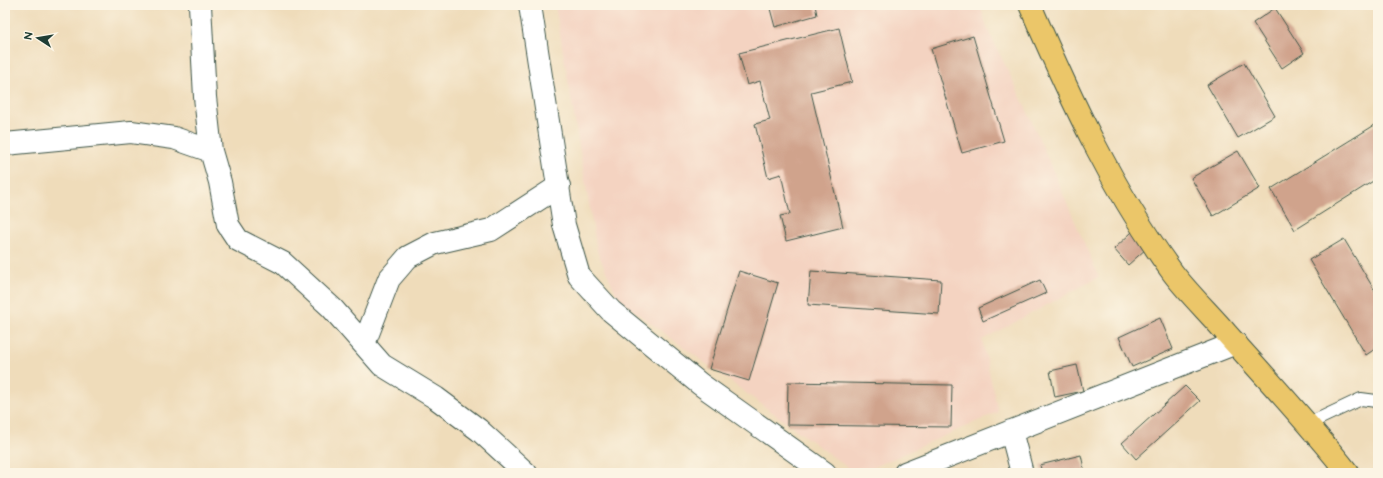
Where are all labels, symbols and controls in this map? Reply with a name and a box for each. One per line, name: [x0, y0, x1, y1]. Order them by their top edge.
north arrow: [18, 18, 58, 58]
text: N: [21, 31, 36, 41]

